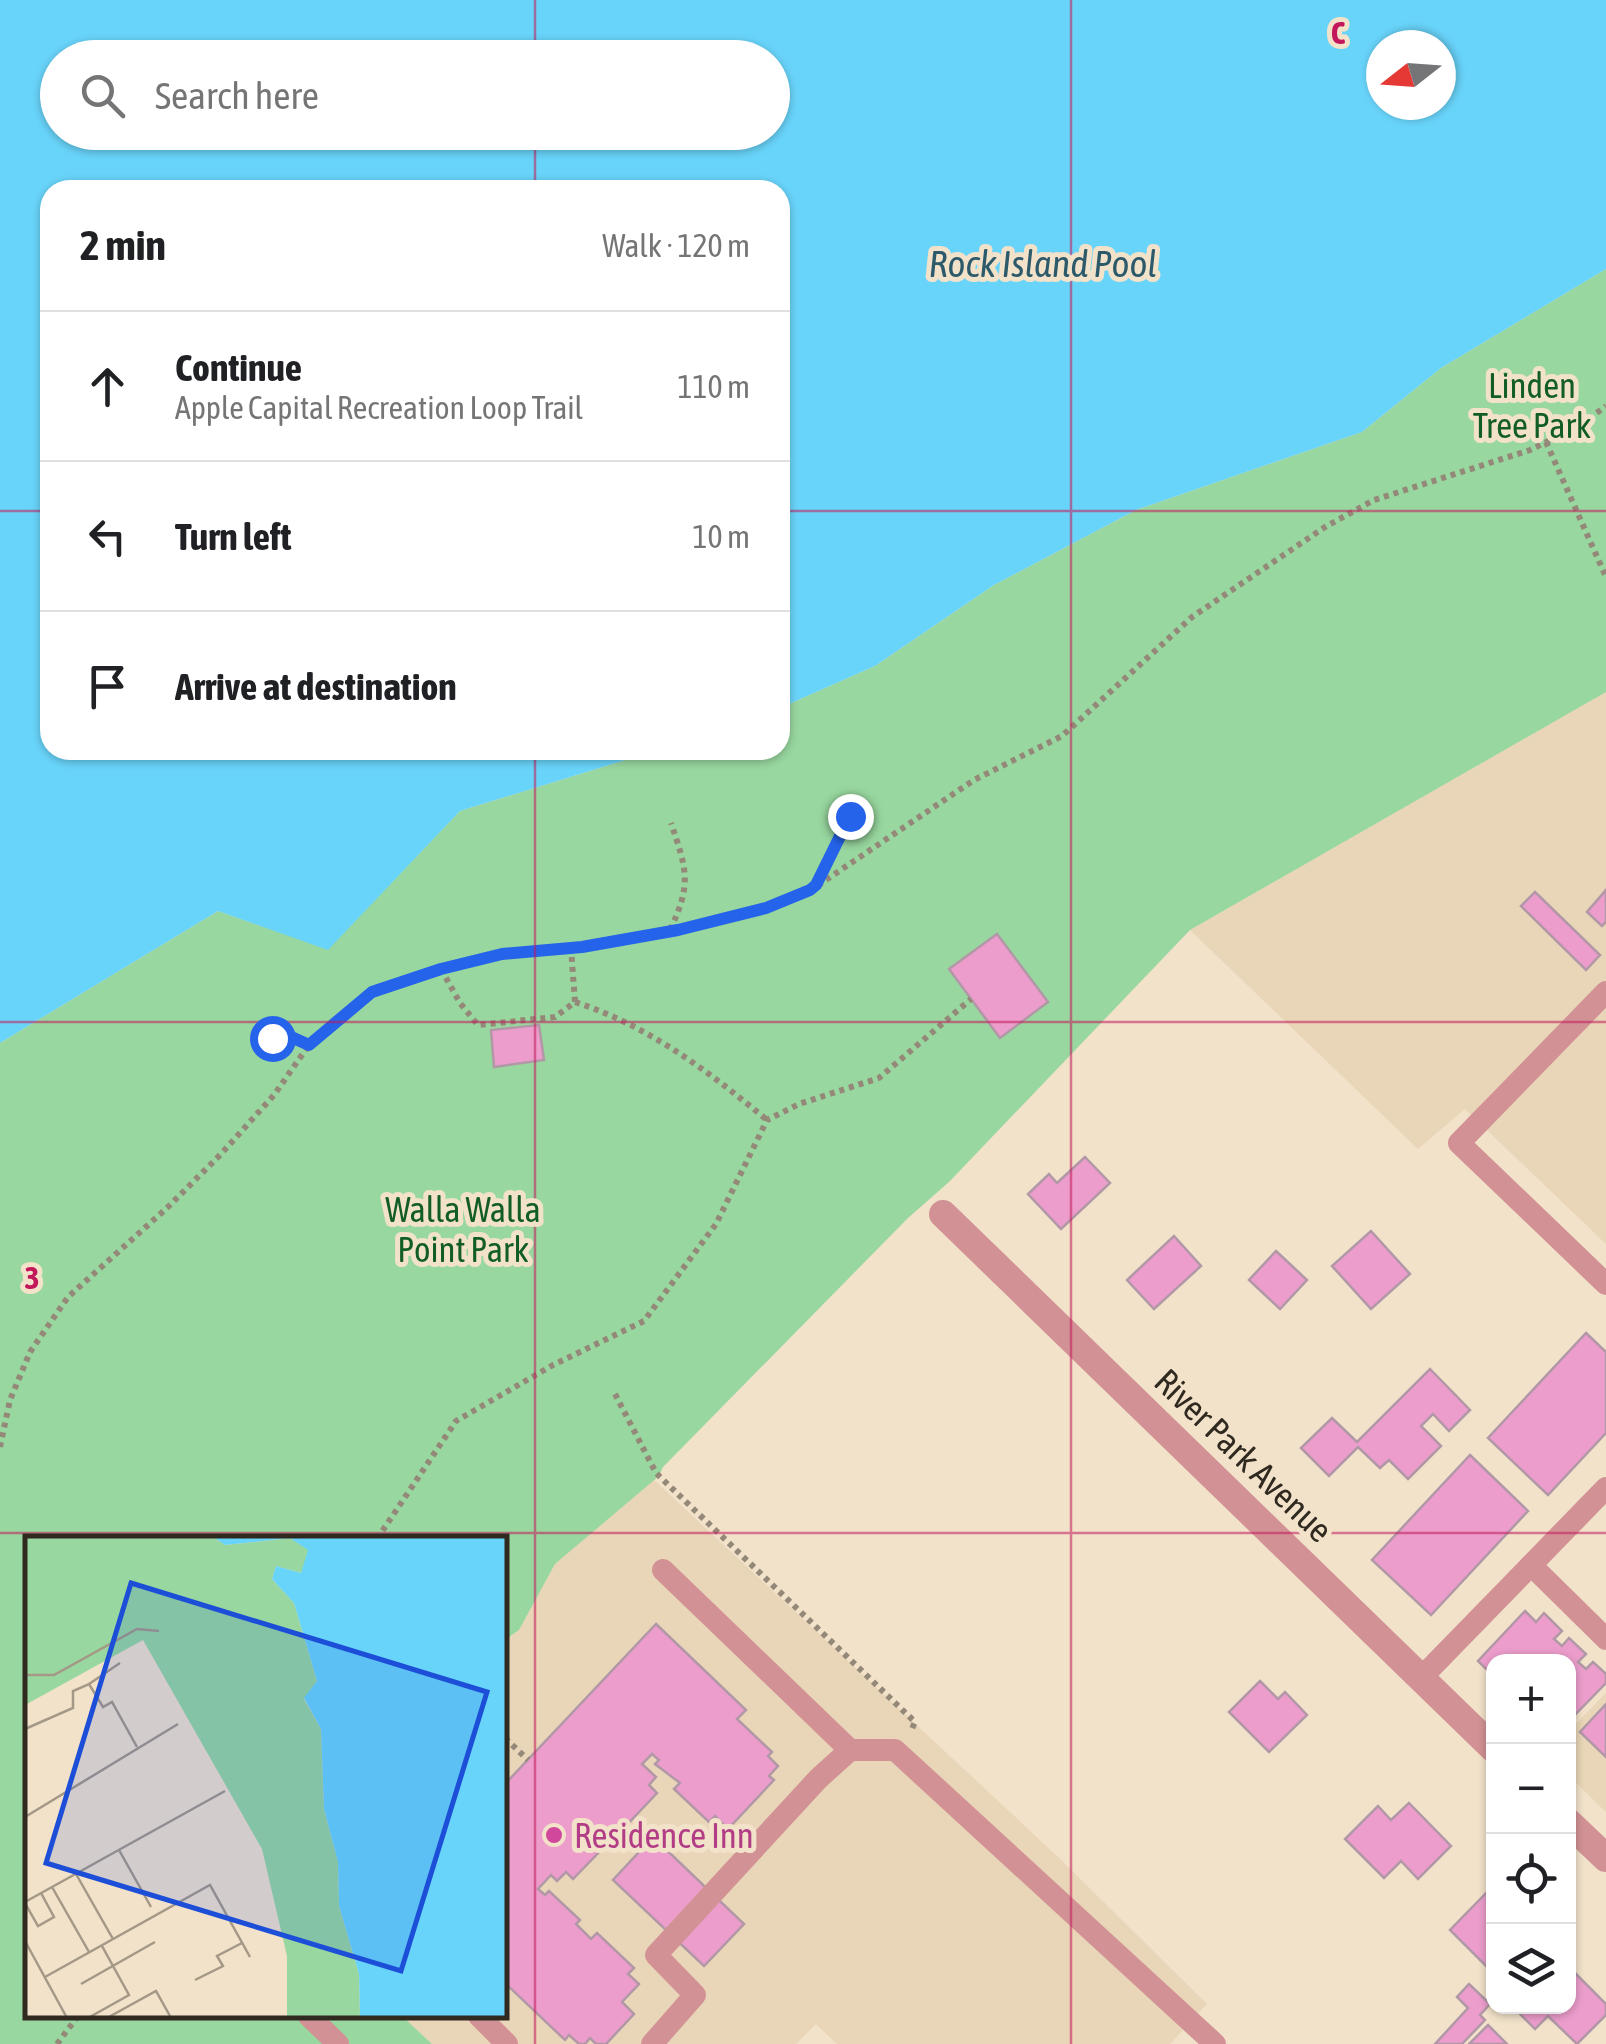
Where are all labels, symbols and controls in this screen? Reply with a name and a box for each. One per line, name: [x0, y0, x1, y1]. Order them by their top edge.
text: C: [1331, 14, 1346, 51]
north arrow: [1366, 30, 1456, 120]
search box: [40, 40, 790, 150]
icon: search: [75, 68, 130, 123]
text: Search here: [155, 74, 319, 117]
text: 2 min: [80, 221, 166, 269]
text: Walk · 120 m: [602, 227, 750, 264]
water label: Rock Island Pool: [929, 242, 1157, 285]
text: Continue: [175, 346, 302, 389]
icon: ahead: [80, 359, 135, 414]
park label: Linden Tree Park: [1473, 365, 1591, 445]
text: 110 m: [677, 368, 750, 405]
text: Apple Capital Recreation Loop Trail: [175, 389, 583, 426]
icon: left: [80, 509, 135, 564]
text: Turn left: [175, 515, 291, 558]
text: 10 m: [692, 518, 750, 555]
icon: arrive: [80, 659, 135, 714]
text: Arrive at destination: [175, 665, 457, 708]
route end: [828, 794, 874, 840]
route start: [250, 1016, 296, 1062]
park label: Walla Walla Point Park: [385, 1189, 541, 1269]
text: 3: [24, 1259, 40, 1296]
street label: River Park Avenue: [1147, 1360, 1341, 1550]
inset map: [25, 1536, 508, 2019]
map controls: [1486, 1654, 1576, 2014]
button: +: [1486, 1654, 1576, 1744]
button: −: [1486, 1744, 1576, 1834]
place label: Residence Inn: [574, 1815, 754, 1855]
marker: Residence Inn: [543, 1824, 565, 1846]
button: locate: [1486, 1834, 1576, 1924]
button: layers: [1486, 1924, 1576, 2014]

